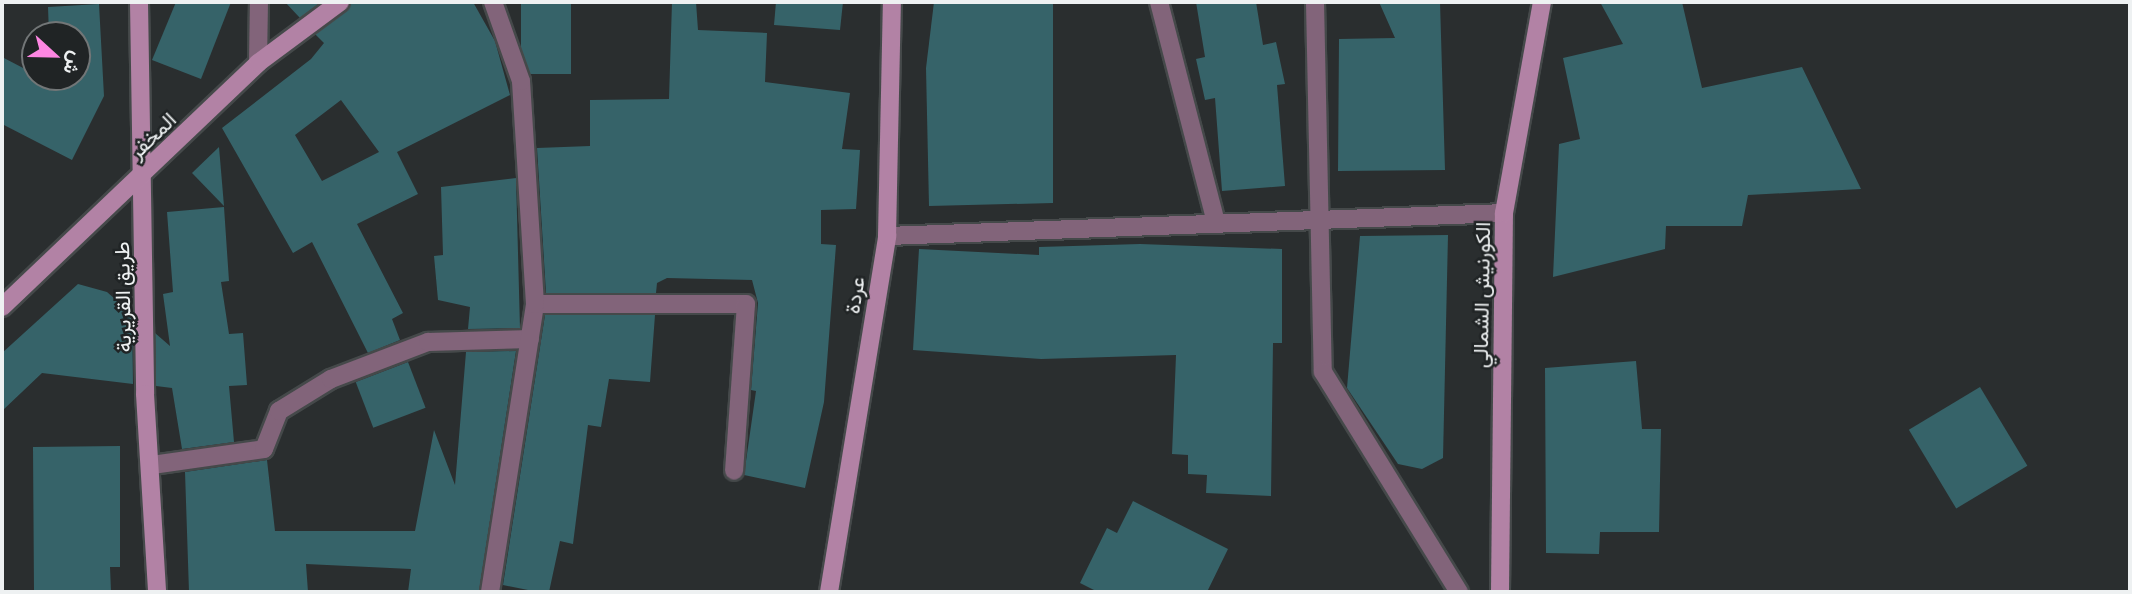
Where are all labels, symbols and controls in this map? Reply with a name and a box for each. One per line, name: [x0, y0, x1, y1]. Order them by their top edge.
north arrow: [21, 21, 91, 91]
text: ش: [59, 48, 89, 78]
street label: المخفر: [123, 107, 181, 163]
street label: الكورنيش الشمالي: [1467, 222, 1495, 368]
street label: طريق القريرية: [108, 241, 136, 353]
street label: عردة: [839, 275, 869, 315]

